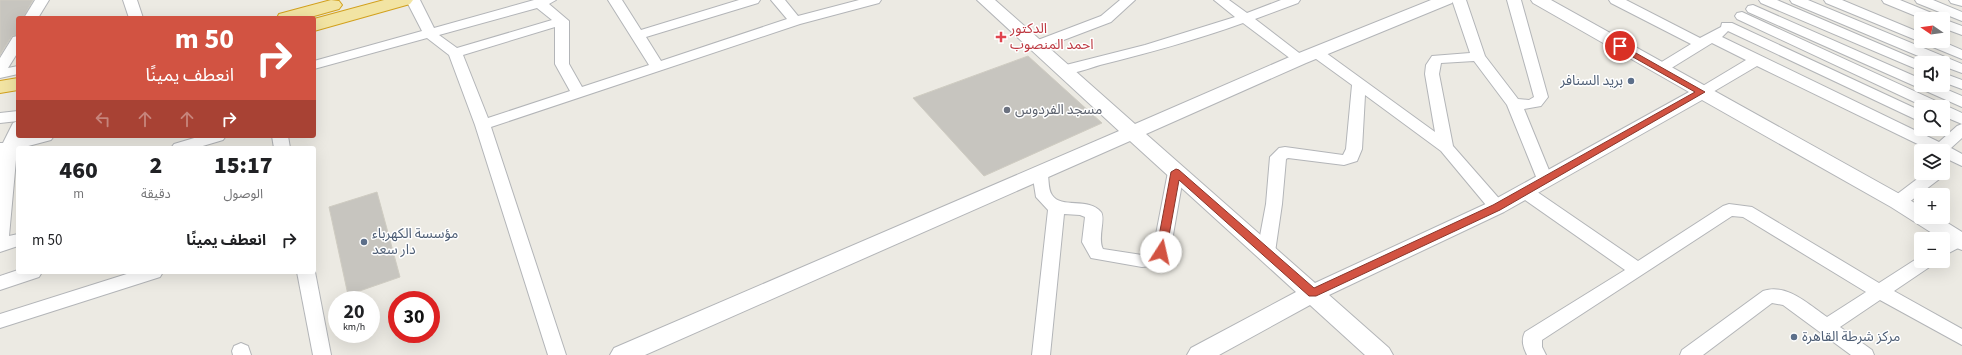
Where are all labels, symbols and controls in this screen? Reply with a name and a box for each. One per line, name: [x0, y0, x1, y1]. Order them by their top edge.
north arrow: [1914, 12, 1950, 48]
map controls: [1914, 12, 1950, 268]
text: 50 m: [175, 19, 234, 59]
place label: الدكتور احمد المنصوب: [1009, 19, 1094, 55]
pin: [1603, 29, 1637, 63]
marker: الدكتور احمد المنصوب: [995, 31, 1007, 43]
icon: right: [248, 32, 300, 84]
icon: arrive: [1609, 35, 1631, 57]
button: sound: [1914, 56, 1950, 92]
text: انعطف يمينًا: [145, 63, 234, 88]
place label: بريد السنافر: [1559, 71, 1623, 91]
marker: بريد السنافر: [1626, 76, 1636, 86]
place label: مسجد الفردوس: [1015, 100, 1102, 120]
button: search: [1914, 100, 1950, 136]
marker: مسجد الفردوس: [1002, 105, 1012, 115]
icon: left: [92, 108, 114, 130]
icon: ahead: [134, 108, 156, 130]
icon: ahead: [176, 108, 198, 130]
icon: right: [218, 108, 240, 130]
button: layers: [1914, 144, 1950, 180]
text: 2: [149, 148, 162, 183]
text: 15:17: [214, 148, 273, 183]
text: 460: [59, 153, 98, 188]
text: m: [73, 185, 84, 203]
text: دقيقة: [141, 185, 171, 203]
text: الوصول: [224, 185, 263, 203]
button: +: [1914, 188, 1950, 224]
place label: مؤسسة الكهرباء دار سعد: [372, 224, 458, 260]
icon: right: [278, 229, 300, 251]
text: 50 m: [32, 230, 62, 251]
text: انعطف يمينًا: [186, 230, 266, 251]
position arrow: [1140, 231, 1182, 273]
button: −: [1914, 232, 1950, 268]
marker: مؤسسة الكهرباء دار سعد: [359, 237, 369, 247]
speed limit sign: 30: [388, 291, 440, 343]
text: 20: [343, 298, 365, 326]
text: km/h: [343, 320, 365, 334]
place label: مركز شرطة القاهرة: [1802, 327, 1900, 347]
marker: مركز شرطة القاهرة: [1789, 332, 1799, 342]

